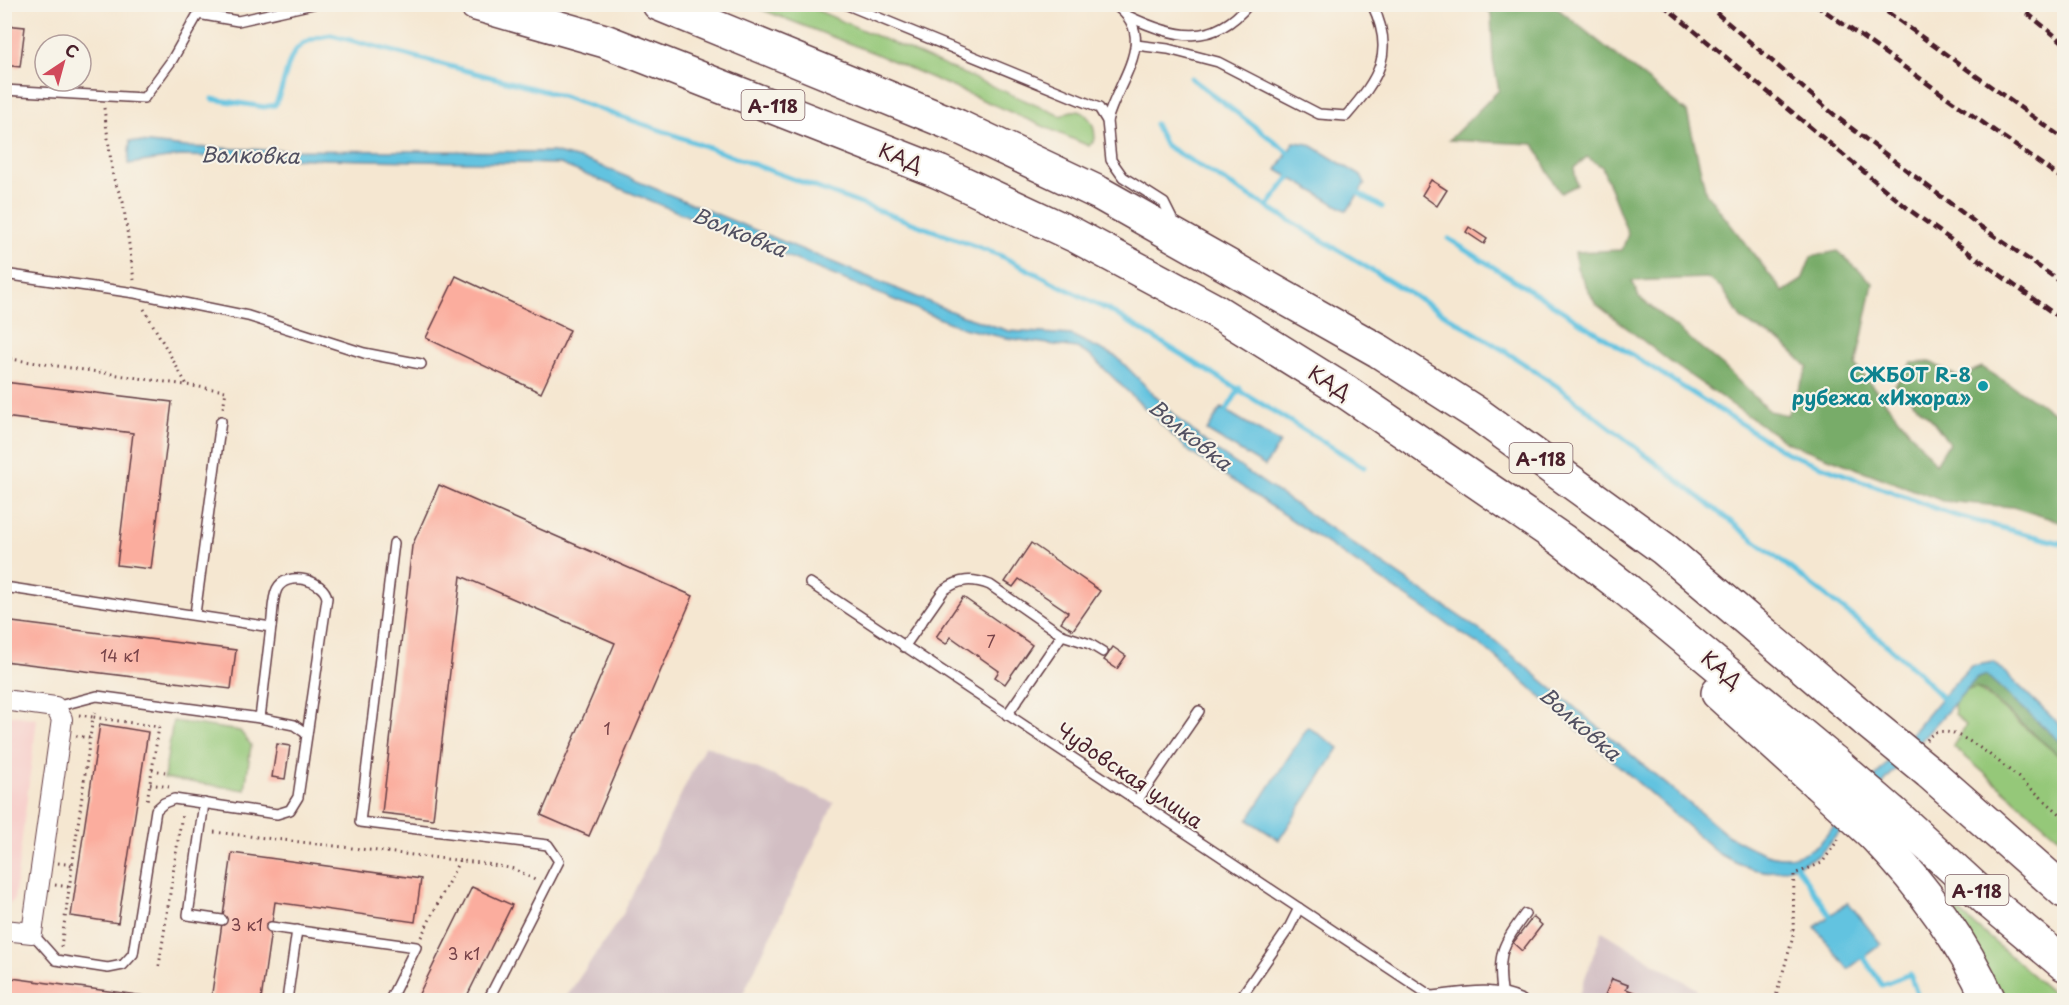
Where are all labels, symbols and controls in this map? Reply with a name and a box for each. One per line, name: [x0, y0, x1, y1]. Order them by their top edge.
north arrow: [33, 33, 93, 93]
text: С: [60, 37, 84, 63]
road number: А-118: [742, 90, 804, 120]
street label: КАД: [874, 135, 928, 180]
water label: Волковка: [200, 137, 301, 171]
water label: Волковка: [688, 198, 793, 265]
street label: КАД: [1303, 357, 1357, 407]
place label: СЖБОТ R-8 рубежа «Ижора»: [1792, 359, 1971, 412]
marker: СЖБОТ R-8 рубежа «Ижора»: [1976, 379, 1990, 393]
water label: Волковка: [1142, 390, 1240, 478]
road number: А-118: [1510, 443, 1572, 473]
house number: 7: [986, 629, 996, 653]
house number: 14 к1: [100, 643, 140, 667]
street label: КАД: [1695, 643, 1749, 695]
water label: Волковка: [1533, 678, 1630, 768]
street label: Чудовская улица: [1051, 715, 1210, 836]
house number: 1: [603, 716, 611, 740]
road number: А-118: [1946, 875, 2008, 905]
house number: 3 к1: [231, 912, 263, 936]
house number: 3 к1: [448, 941, 480, 965]

